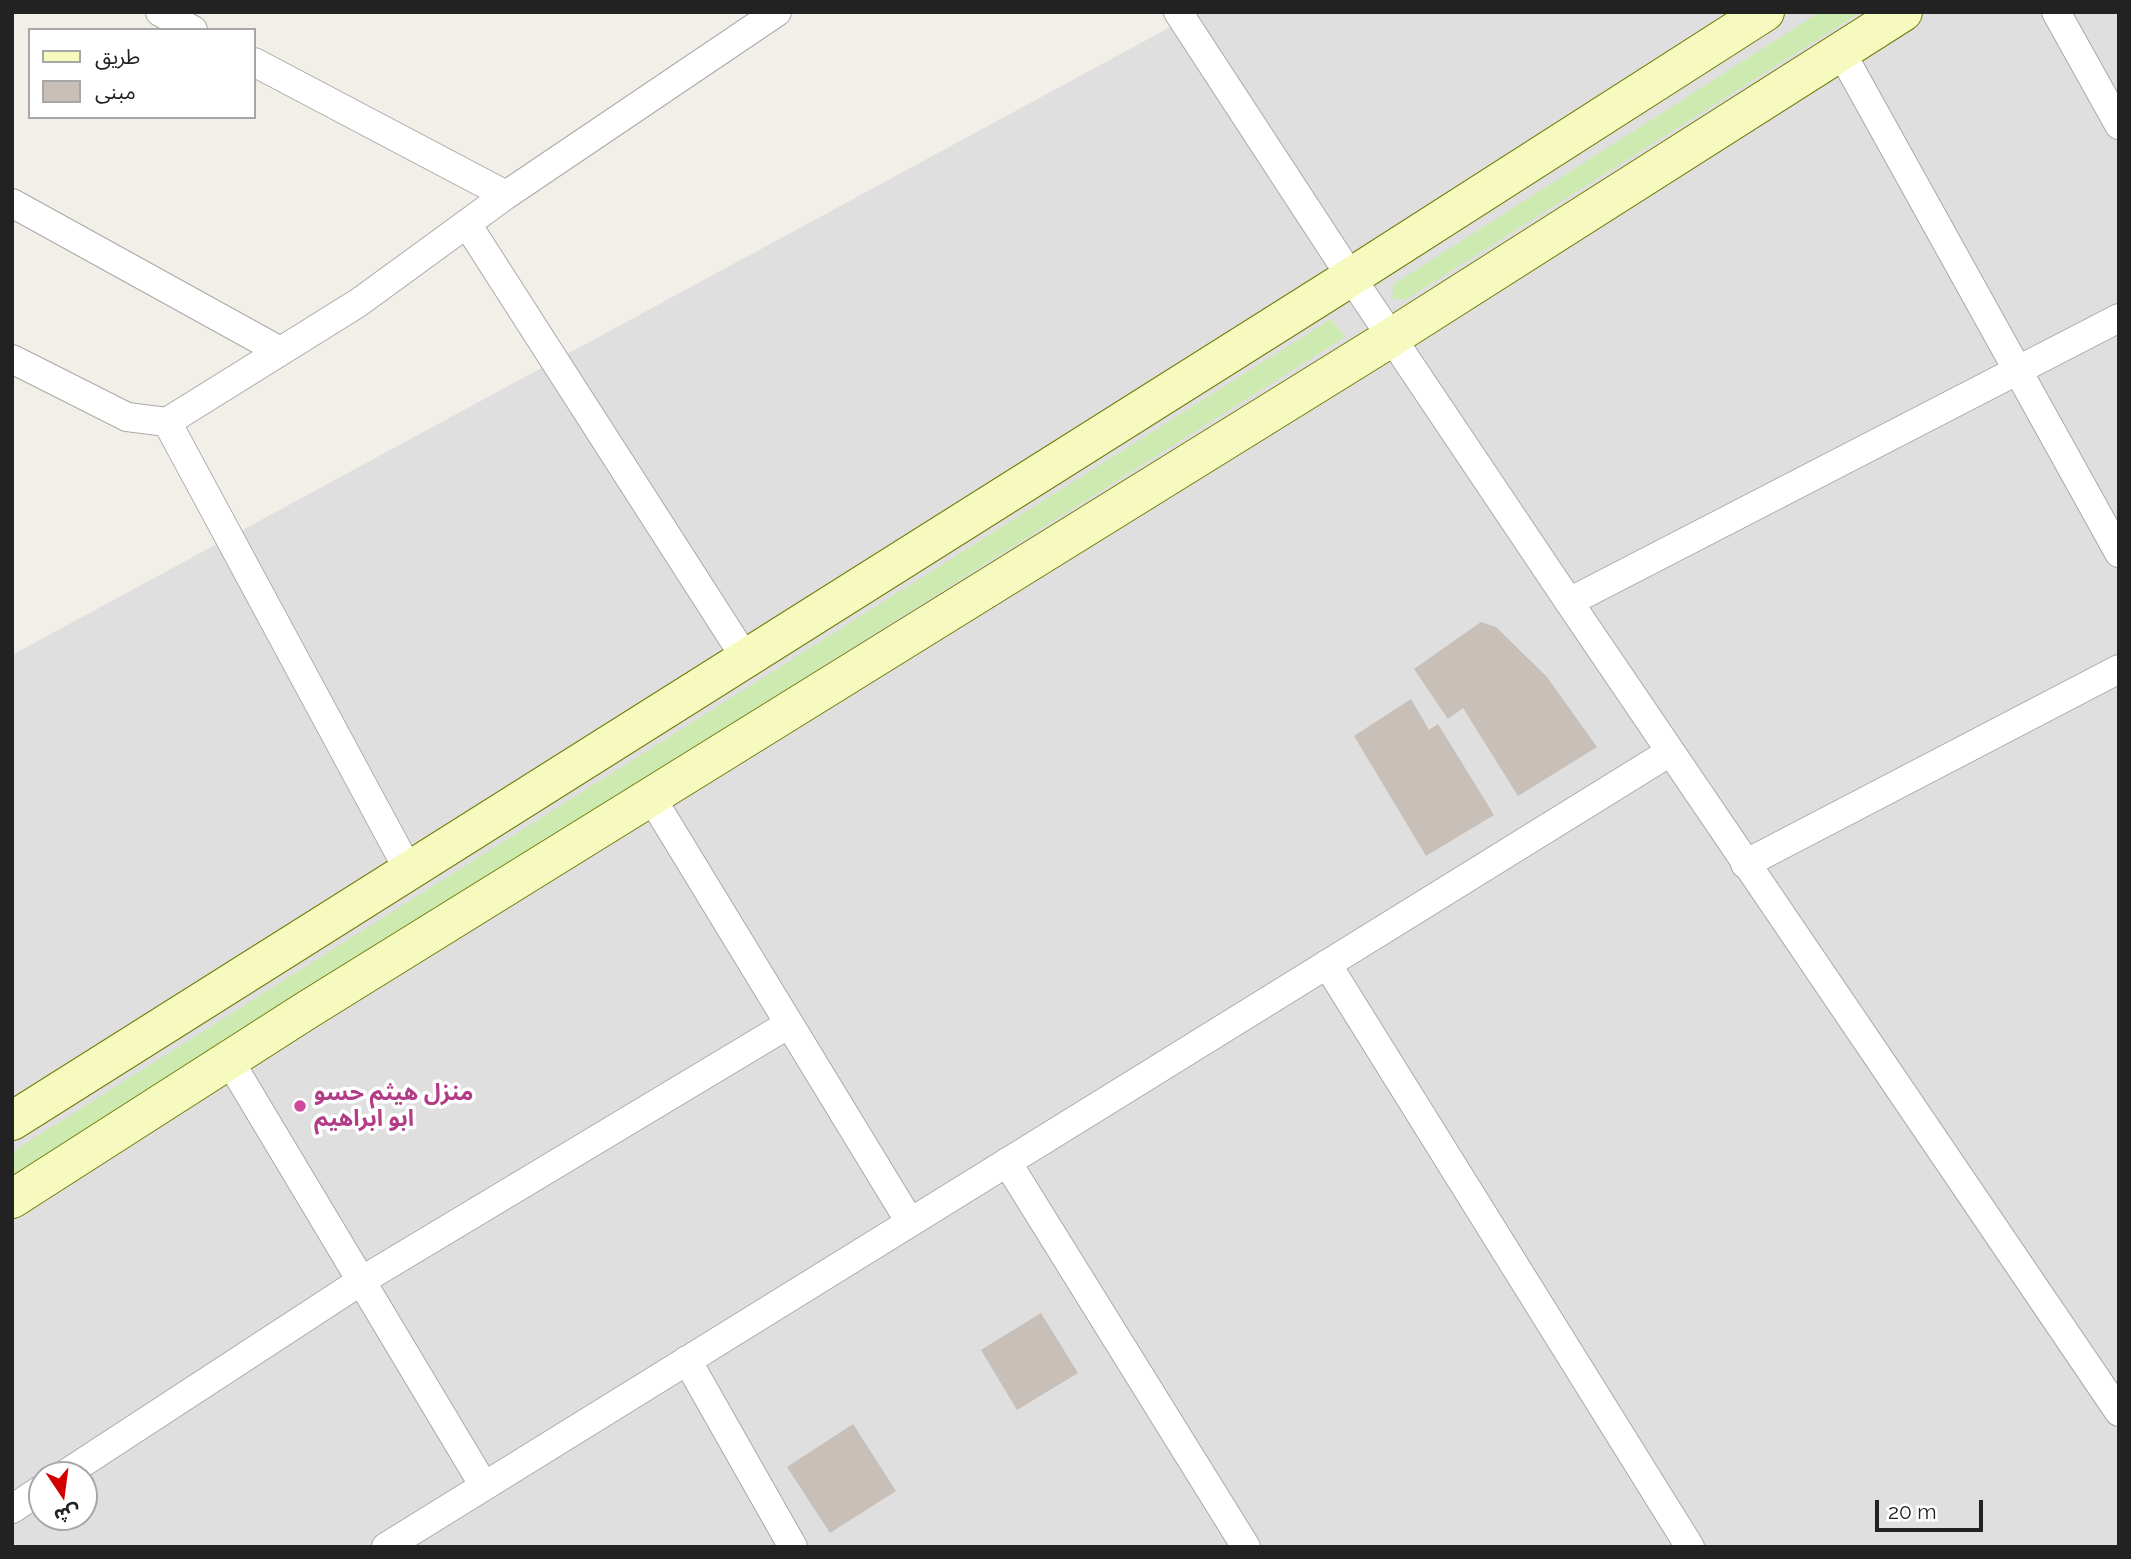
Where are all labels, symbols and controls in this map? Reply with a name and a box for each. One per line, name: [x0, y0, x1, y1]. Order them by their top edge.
legend: [28, 28, 256, 119]
text: طريق: [95, 44, 140, 69]
text: مبنى: [95, 79, 136, 104]
place label: منزل هيثم حسو ابو ابراهيم: [314, 1079, 473, 1133]
marker: منزل هيثم حسو ابو ابراهيم: [292, 1098, 308, 1114]
north arrow: [28, 1461, 98, 1531]
scale bar: [1879, 1486, 1988, 1530]
text: 20 m: [1888, 1499, 1936, 1524]
text: ش: [52, 1501, 82, 1528]

